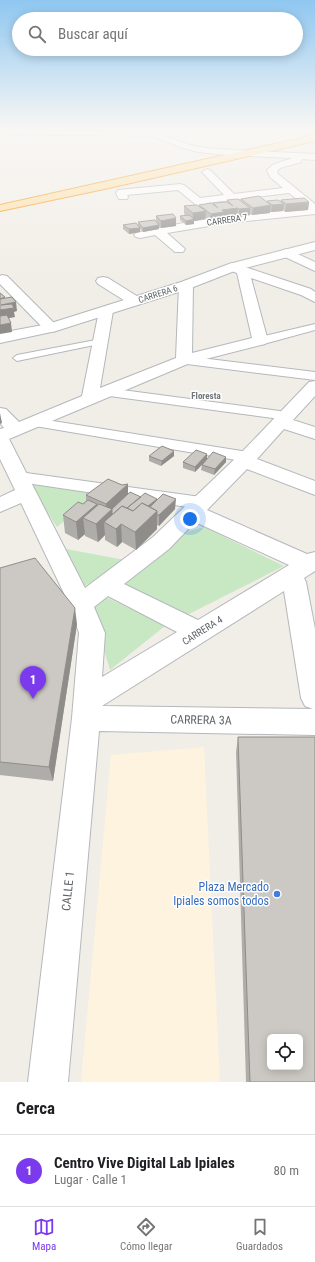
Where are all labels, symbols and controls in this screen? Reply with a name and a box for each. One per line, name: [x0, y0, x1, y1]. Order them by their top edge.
search box: [12, 12, 303, 56]
icon: search: [26, 23, 48, 45]
text: Buscar aquí: [58, 25, 128, 43]
street label: CARRERA 7: [206, 212, 248, 228]
street label: CARRERA 6: [137, 283, 179, 305]
district label: Floresta: [191, 391, 221, 401]
your location: [180, 509, 200, 529]
street label: CARRERA 4: [180, 614, 224, 647]
pin: 1: [20, 666, 46, 699]
street label: CARRERA 3A: [170, 712, 232, 728]
street label: CALLE 1: [59, 870, 77, 912]
place label: Plaza Mercado Ipiales somos todos: [173, 880, 269, 908]
marker: Plaza Mercado Ipiales somos todos: [272, 889, 282, 899]
map controls: [267, 1034, 303, 1070]
button: locate: [267, 1034, 303, 1070]
text: Cerca: [16, 1098, 55, 1118]
text: Centro Vive Digital Lab Ipiales: [54, 1154, 235, 1172]
text: 1: [26, 1163, 32, 1178]
text: 80 m: [273, 1163, 299, 1178]
text: Lugar · Calle 1: [54, 1172, 127, 1187]
tab: Mapa: [32, 1216, 56, 1253]
tab: Cómo llegar: [120, 1216, 172, 1253]
tab: Guardados: [236, 1216, 283, 1253]

